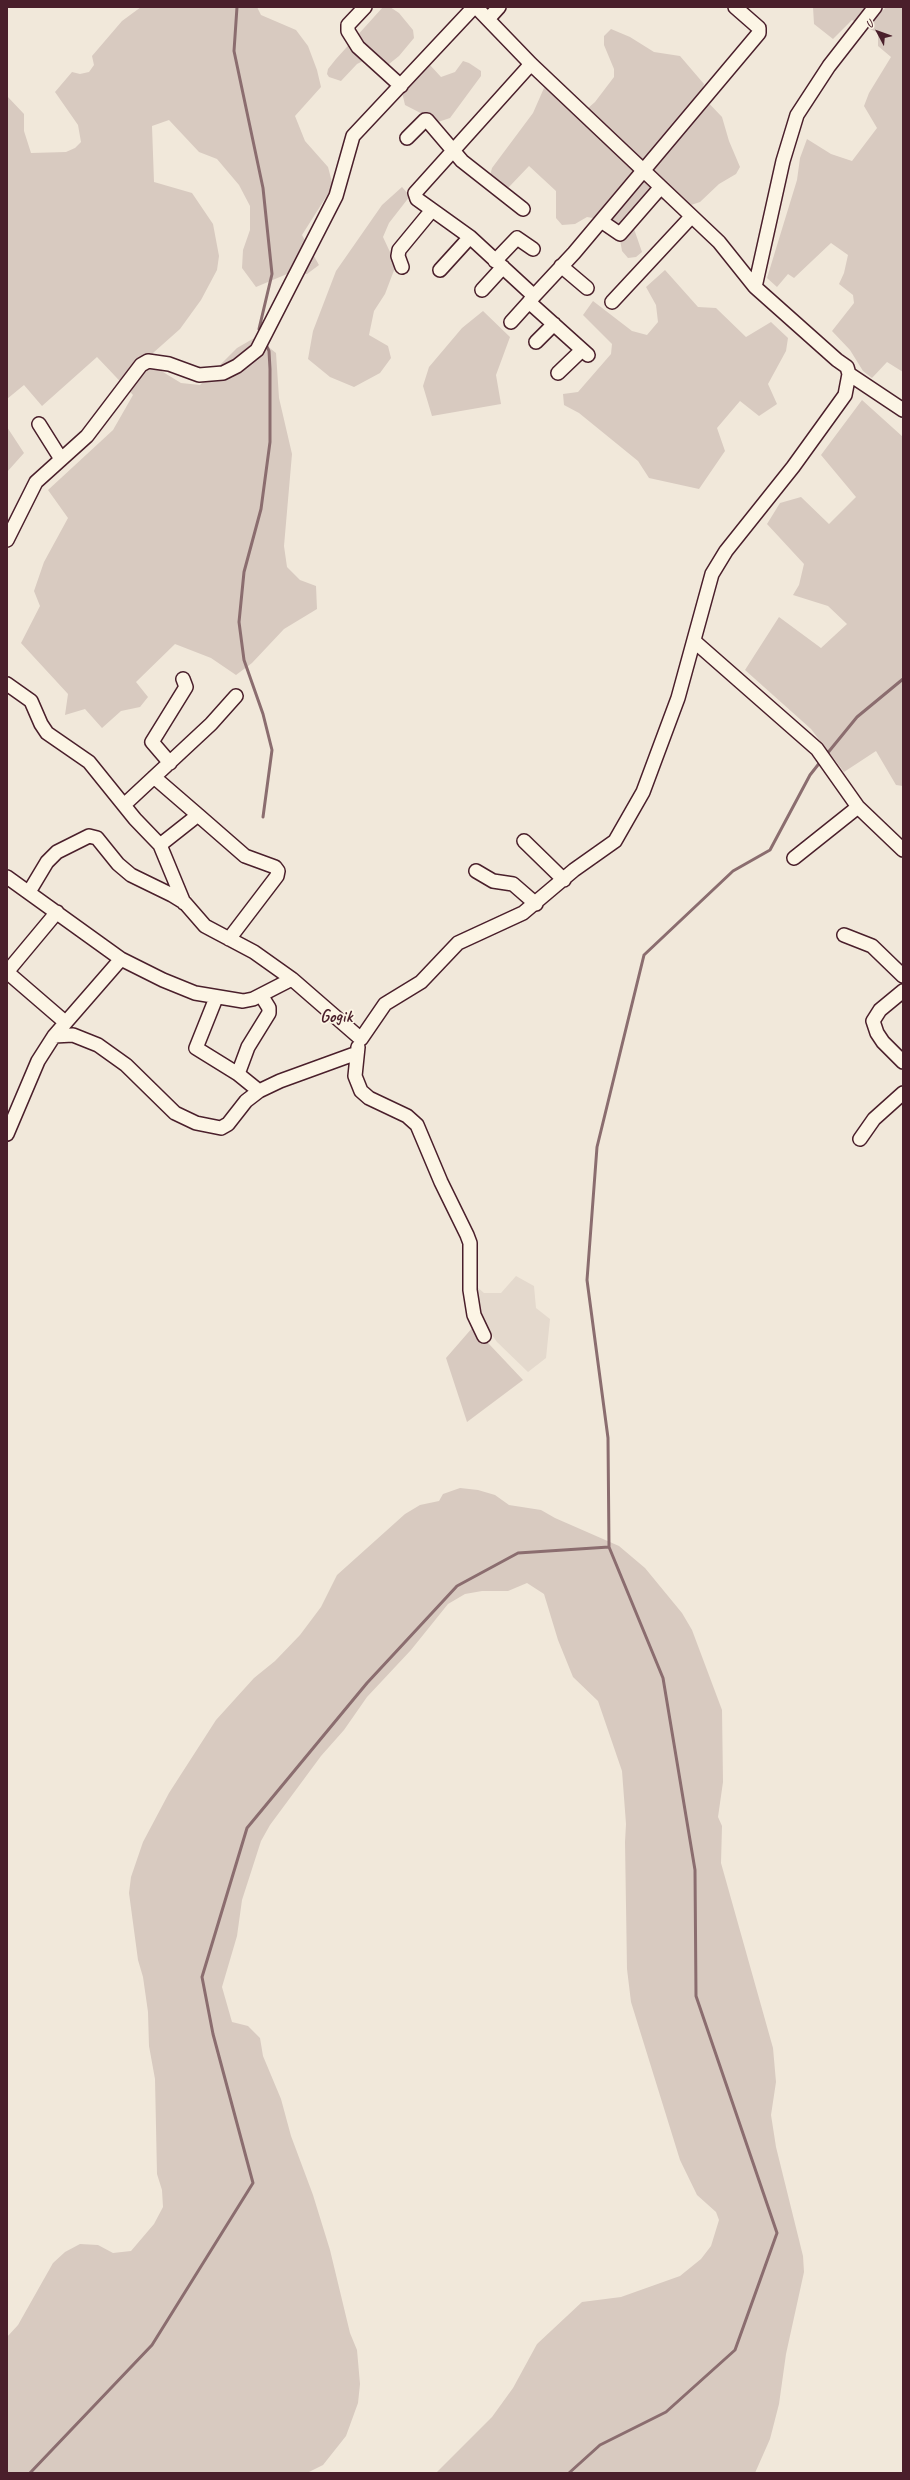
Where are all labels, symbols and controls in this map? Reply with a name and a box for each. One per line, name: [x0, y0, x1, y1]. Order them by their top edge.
north arrow: [858, 12, 898, 52]
text: U: [862, 18, 876, 31]
district label: Gogik: [320, 1006, 352, 1028]

